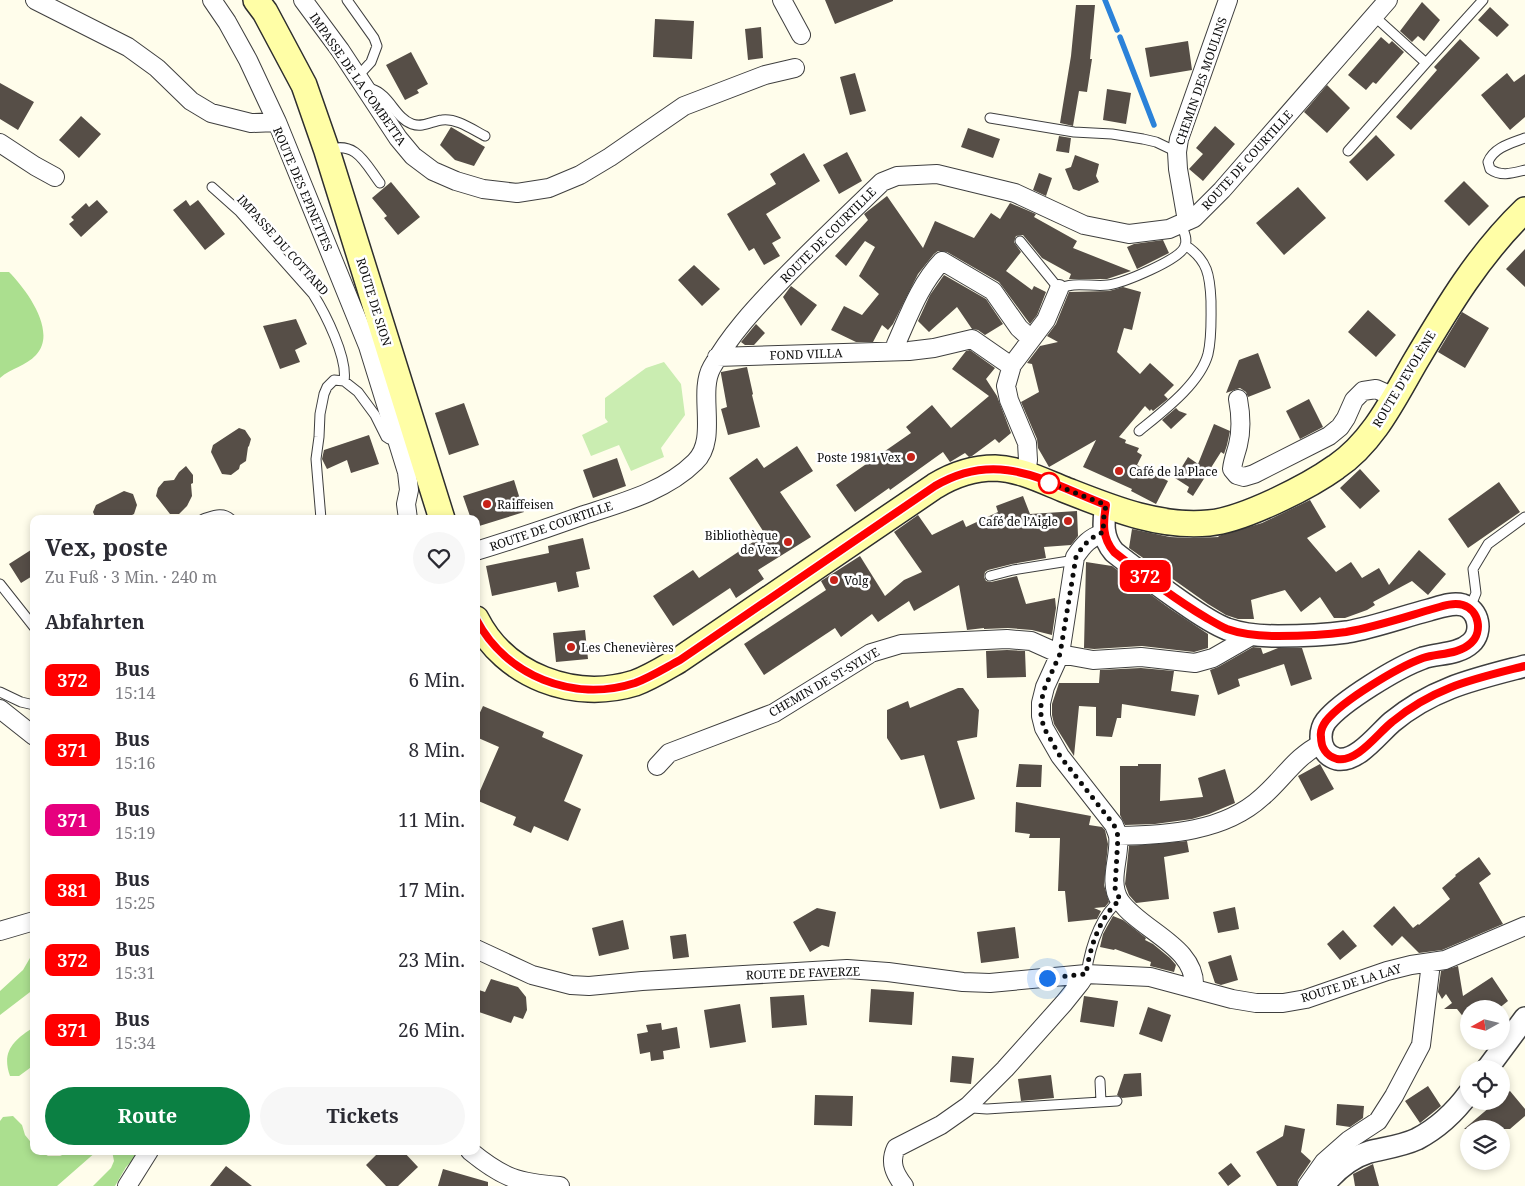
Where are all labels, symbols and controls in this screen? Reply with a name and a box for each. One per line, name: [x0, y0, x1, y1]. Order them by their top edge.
street label: IMPASSE DE LA COMBETTA: [306, 9, 411, 149]
street label: CHEMIN DES MOULINS: [1171, 15, 1231, 147]
street label: ROUTE DE COURTILLE: [1197, 106, 1297, 214]
street label: ROUTE DES EPINETTES: [269, 124, 337, 254]
street label: ROUTE DE COURTILLE: [776, 183, 880, 287]
street label: IMPASSE DU COTTARD: [233, 191, 333, 299]
street label: ROUTE DE SION: [353, 256, 395, 348]
street label: ROUTE D'EVOLÈNE: [1368, 327, 1440, 431]
street label: FOND VILLA: [769, 344, 843, 364]
place label: Poste 1981 Vex: [817, 449, 901, 466]
marker: Poste 1981 Vex: [905, 451, 917, 463]
place label: Café de la Place: [1129, 463, 1218, 480]
marker: Café de la Place: [1113, 465, 1125, 477]
unlabelled marker: [1038, 472, 1060, 494]
place label: Raiffeisen: [497, 496, 554, 513]
street label: ROUTE DE COURTILLE: [487, 497, 615, 555]
marker: Raiffeisen: [481, 498, 493, 510]
place label: Café de l’Aigle: [979, 513, 1058, 530]
marker: Café de l’Aigle: [1062, 515, 1074, 527]
place label: Bibliothèque de Vex: [705, 527, 778, 558]
text: Vex, poste: [45, 530, 168, 563]
button: heart: [413, 532, 465, 584]
marker: Bibliothèque de Vex: [782, 536, 794, 548]
line badge: 372: [1116, 560, 1174, 592]
text: 372: [1130, 564, 1160, 588]
text: Zu Fuß · 3 Min. · 240 m: [45, 566, 217, 588]
place label: Volg: [844, 572, 869, 589]
marker: Volg: [828, 574, 840, 586]
text: Abfahrten: [45, 609, 145, 635]
place label: Les Chenevières: [581, 639, 674, 656]
marker: Les Chenevières: [565, 641, 577, 653]
street label: CHEMIN DE ST-SYLVE: [766, 643, 882, 721]
text: Bus: [115, 656, 150, 682]
text: 6 Min.: [409, 667, 465, 693]
text: 372: [57, 668, 88, 692]
text: 15:14: [115, 682, 155, 704]
text: Bus: [115, 726, 150, 752]
text: 8 Min.: [409, 737, 465, 763]
text: 371: [57, 738, 88, 762]
text: 15:16: [115, 752, 155, 774]
text: Bus: [115, 796, 150, 822]
text: 11 Min.: [398, 807, 465, 833]
text: 371: [57, 808, 88, 832]
text: 15:19: [115, 822, 155, 844]
text: Bus: [115, 866, 150, 892]
text: 17 Min.: [398, 877, 465, 903]
text: 381: [57, 878, 88, 902]
text: 15:25: [115, 892, 155, 914]
text: Bus: [115, 936, 150, 962]
text: 23 Min.: [398, 947, 465, 973]
text: 372: [57, 948, 88, 972]
street label: ROUTE DE LA LAY: [1299, 960, 1404, 1006]
text: 15:31: [115, 962, 155, 984]
street label: ROUTE DE FAVERZE: [746, 963, 860, 983]
your location: [1035, 966, 1060, 991]
north arrow: [1460, 1000, 1510, 1050]
map controls: [1460, 1000, 1510, 1170]
text: Bus: [115, 1006, 150, 1032]
text: 26 Min.: [398, 1017, 465, 1043]
text: 371: [57, 1018, 88, 1042]
text: 15:34: [115, 1032, 155, 1054]
button: locate: [1460, 1060, 1510, 1110]
button: Route: [45, 1087, 250, 1145]
button: Tickets: [260, 1087, 465, 1145]
button: layers: [1460, 1120, 1510, 1170]

